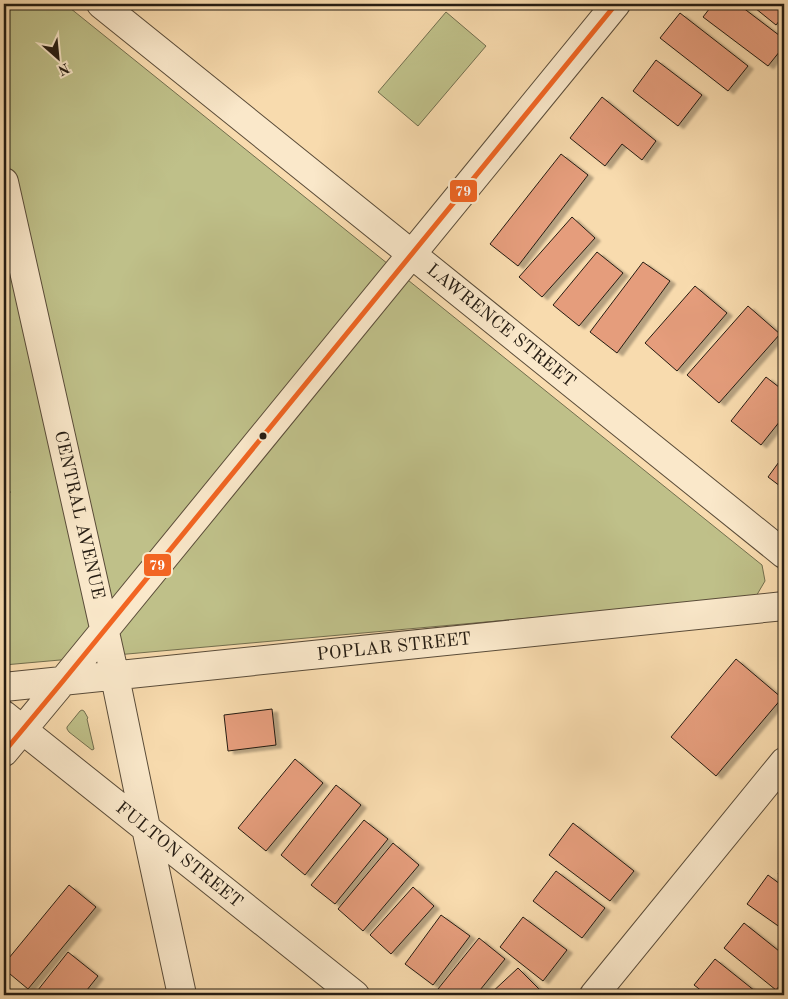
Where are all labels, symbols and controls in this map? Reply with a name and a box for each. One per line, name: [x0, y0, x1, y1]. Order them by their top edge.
north arrow: [32, 32, 82, 82]
text: N: [55, 60, 71, 77]
line badge: 79: [449, 179, 478, 203]
text: 79: [455, 185, 471, 199]
street label: LAWRENCE STREET: [423, 261, 579, 391]
street label: CENTRAL AVENUE: [51, 429, 107, 601]
unlabelled marker: [258, 431, 268, 441]
line badge: 79: [143, 553, 172, 577]
text: 79: [149, 559, 165, 573]
street label: POPLAR STREET: [316, 630, 472, 664]
street label: FULTON STREET: [112, 799, 246, 911]

